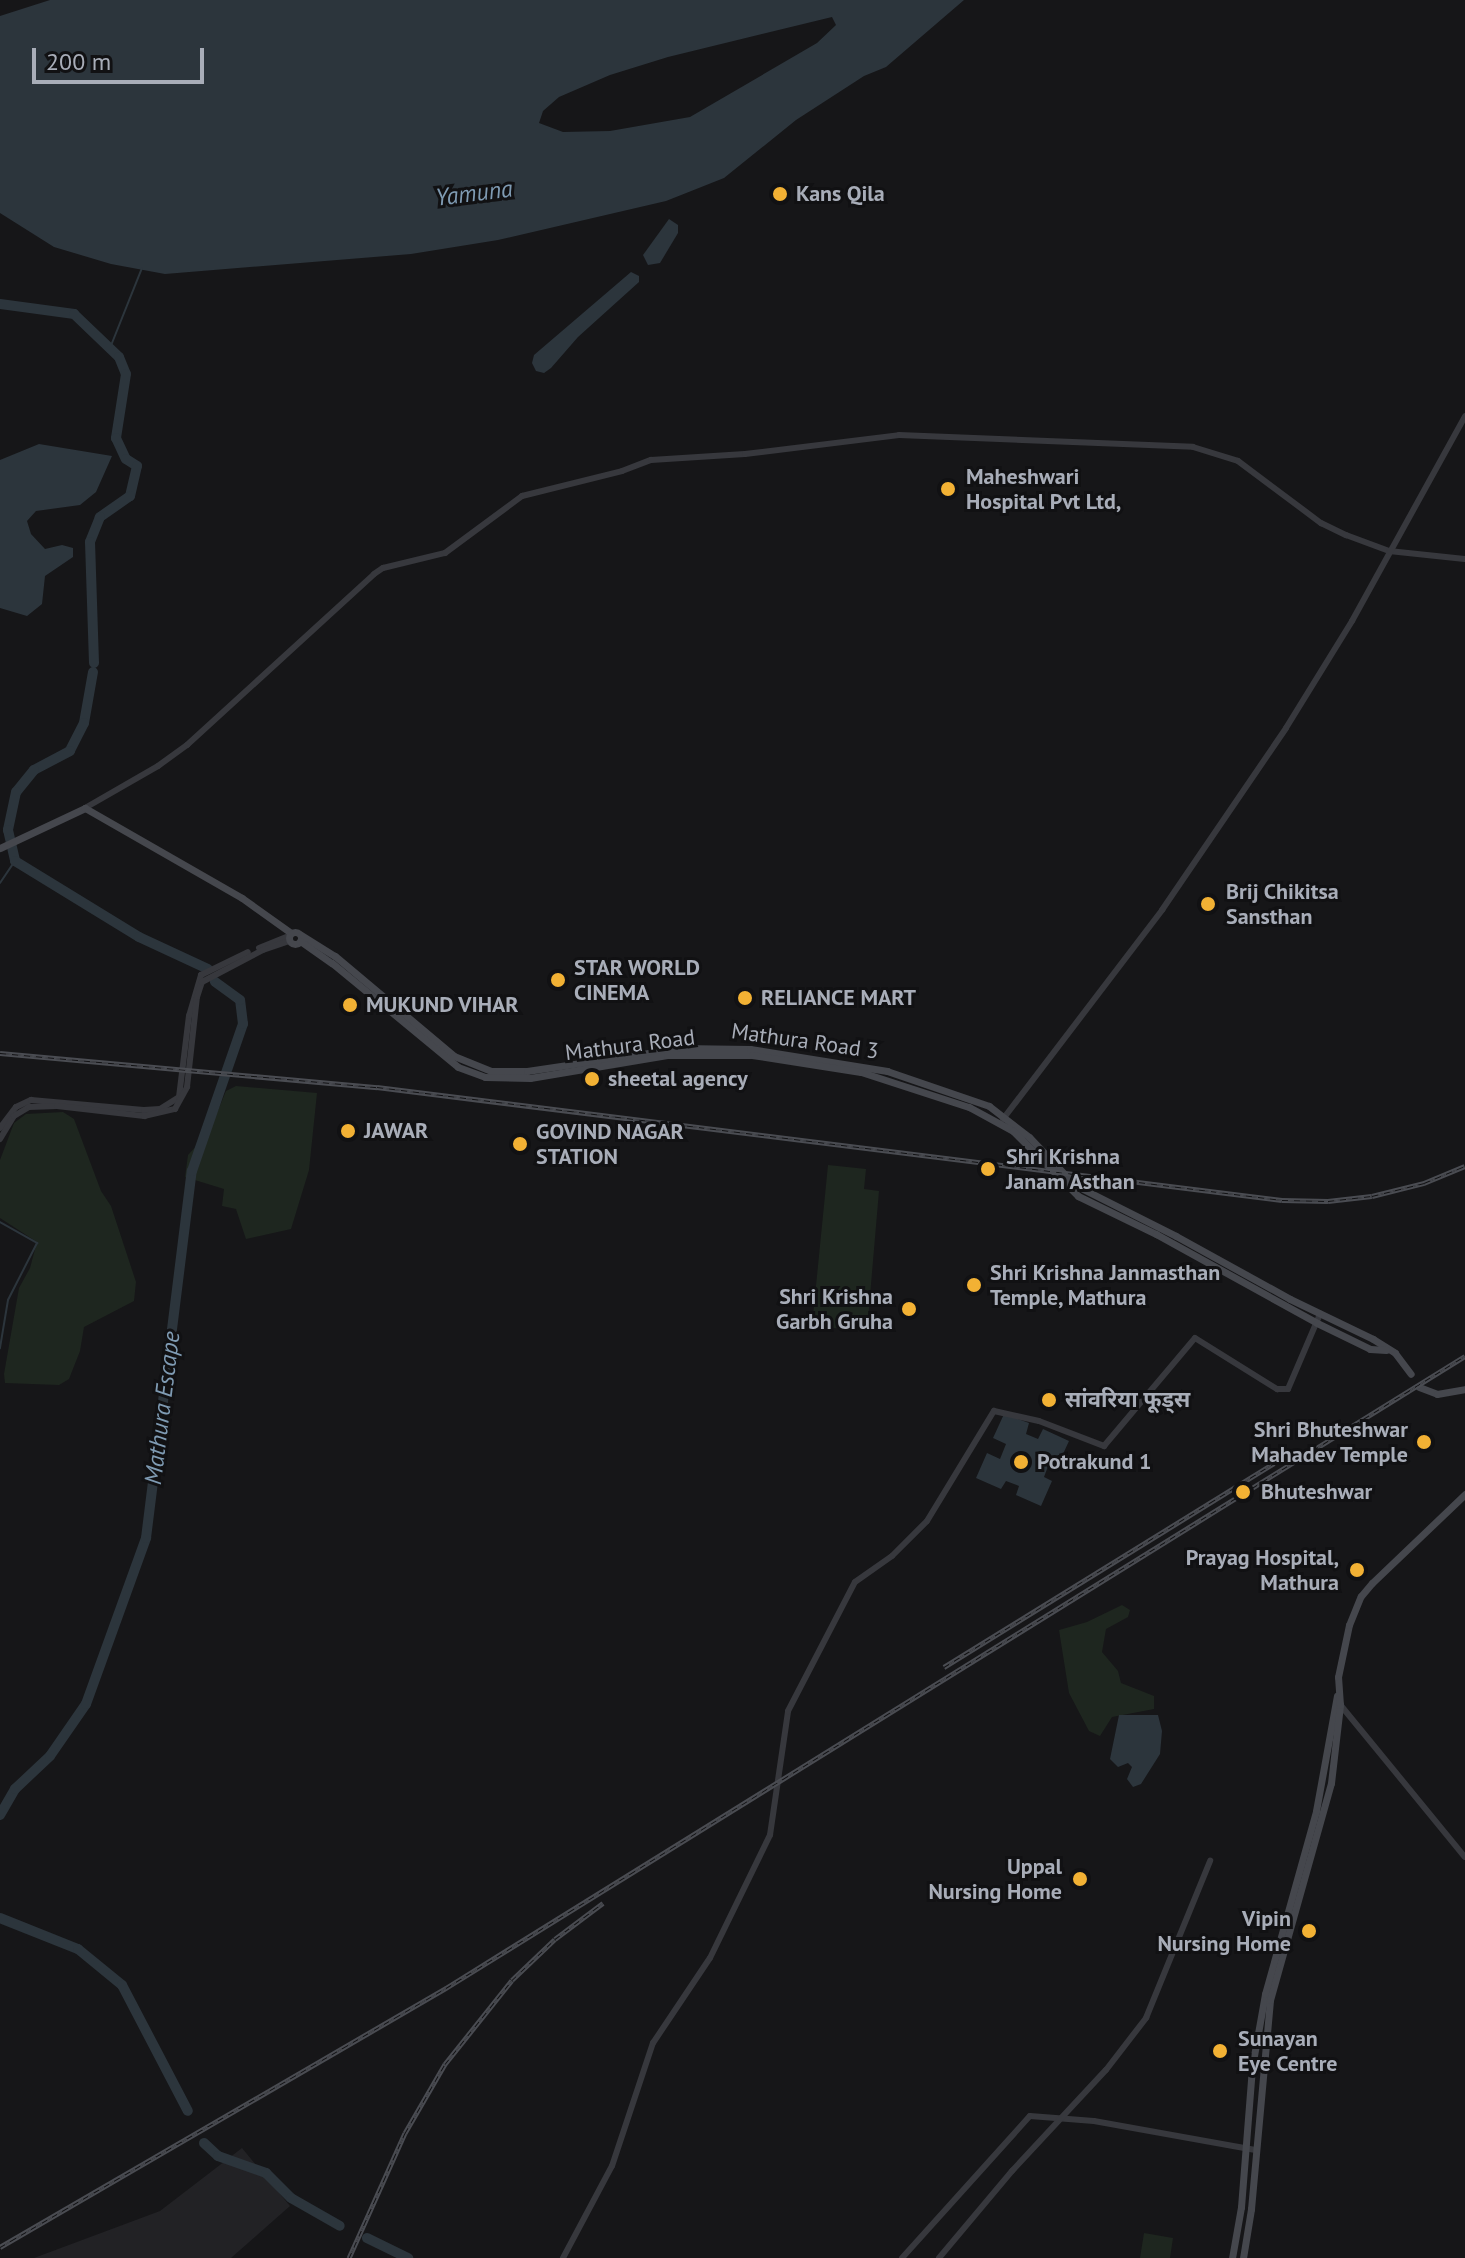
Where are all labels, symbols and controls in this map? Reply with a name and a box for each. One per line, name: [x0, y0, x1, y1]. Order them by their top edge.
scale bar: [36, 32, 208, 82]
text: 200 m: [46, 46, 111, 77]
water label: Yamuna: [434, 174, 514, 212]
place label: Kans Qila: [796, 181, 885, 207]
marker: Kans Qila: [771, 185, 789, 203]
place label: Maheshwari Hospital Pvt Ltd,: [966, 463, 1121, 514]
marker: Maheshwari Hospital Pvt Ltd,: [937, 478, 959, 500]
place label: Brij Chikitsa Sansthan: [1226, 878, 1339, 930]
marker: Brij Chikitsa Sansthan: [1197, 893, 1219, 915]
place label: STAR WORLD CINEMA: [574, 954, 700, 1006]
marker: STAR WORLD CINEMA: [549, 971, 567, 989]
place label: RELIANCE MART: [761, 985, 916, 1011]
marker: RELIANCE MART: [736, 989, 754, 1007]
place label: MUKUND VIHAR: [366, 992, 519, 1018]
marker: MUKUND VIHAR: [341, 996, 359, 1014]
street label: Mathura Road 3: [730, 1018, 880, 1064]
street label: Mathura Road: [564, 1024, 696, 1066]
place label: sheetal agency: [608, 1066, 748, 1092]
marker: sheetal agency: [583, 1070, 601, 1088]
place label: JAWAR: [364, 1118, 428, 1144]
place label: GOVIND NAGAR STATION: [536, 1118, 684, 1170]
marker: JAWAR: [339, 1122, 357, 1140]
marker: GOVIND NAGAR STATION: [511, 1135, 529, 1153]
place label: Shri Krishna Janam Asthan: [1006, 1143, 1136, 1194]
marker: Shri Krishna Janam Asthan: [977, 1158, 999, 1180]
place label: Shri Krishna Janmasthan Temple, Mathura: [990, 1259, 1220, 1310]
marker: Shri Krishna Janmasthan Temple, Mathura: [965, 1276, 983, 1294]
place label: Shri Krishna Garbh Gruha: [776, 1283, 893, 1334]
marker: Shri Krishna Garbh Gruha: [900, 1300, 918, 1318]
water label: Mathura Escape: [138, 1330, 186, 1486]
place label: सांवरिया फूड्स: [1065, 1387, 1190, 1413]
marker: सांवरिया फूड्स: [1040, 1391, 1058, 1409]
place label: Shri Bhuteshwar Mahadev Temple: [1250, 1416, 1408, 1468]
marker: Shri Bhuteshwar Mahadev Temple: [1415, 1433, 1433, 1451]
place label: Potrakund 1: [1037, 1449, 1151, 1475]
marker: Potrakund 1: [1012, 1453, 1030, 1471]
place label: Bhuteshwar: [1261, 1479, 1372, 1505]
marker: Bhuteshwar: [1232, 1481, 1254, 1503]
place label: Prayag Hospital, Mathura: [1186, 1544, 1339, 1596]
marker: Prayag Hospital, Mathura: [1346, 1559, 1368, 1581]
place label: Uppal Nursing Home: [928, 1853, 1062, 1904]
marker: Uppal Nursing Home: [1069, 1868, 1091, 1890]
place label: Vipin Nursing Home: [1157, 1905, 1291, 1956]
marker: Vipin Nursing Home: [1298, 1920, 1320, 1942]
place label: Sunayan Eye Centre: [1238, 2025, 1338, 2076]
marker: Sunayan Eye Centre: [1209, 2040, 1231, 2062]

